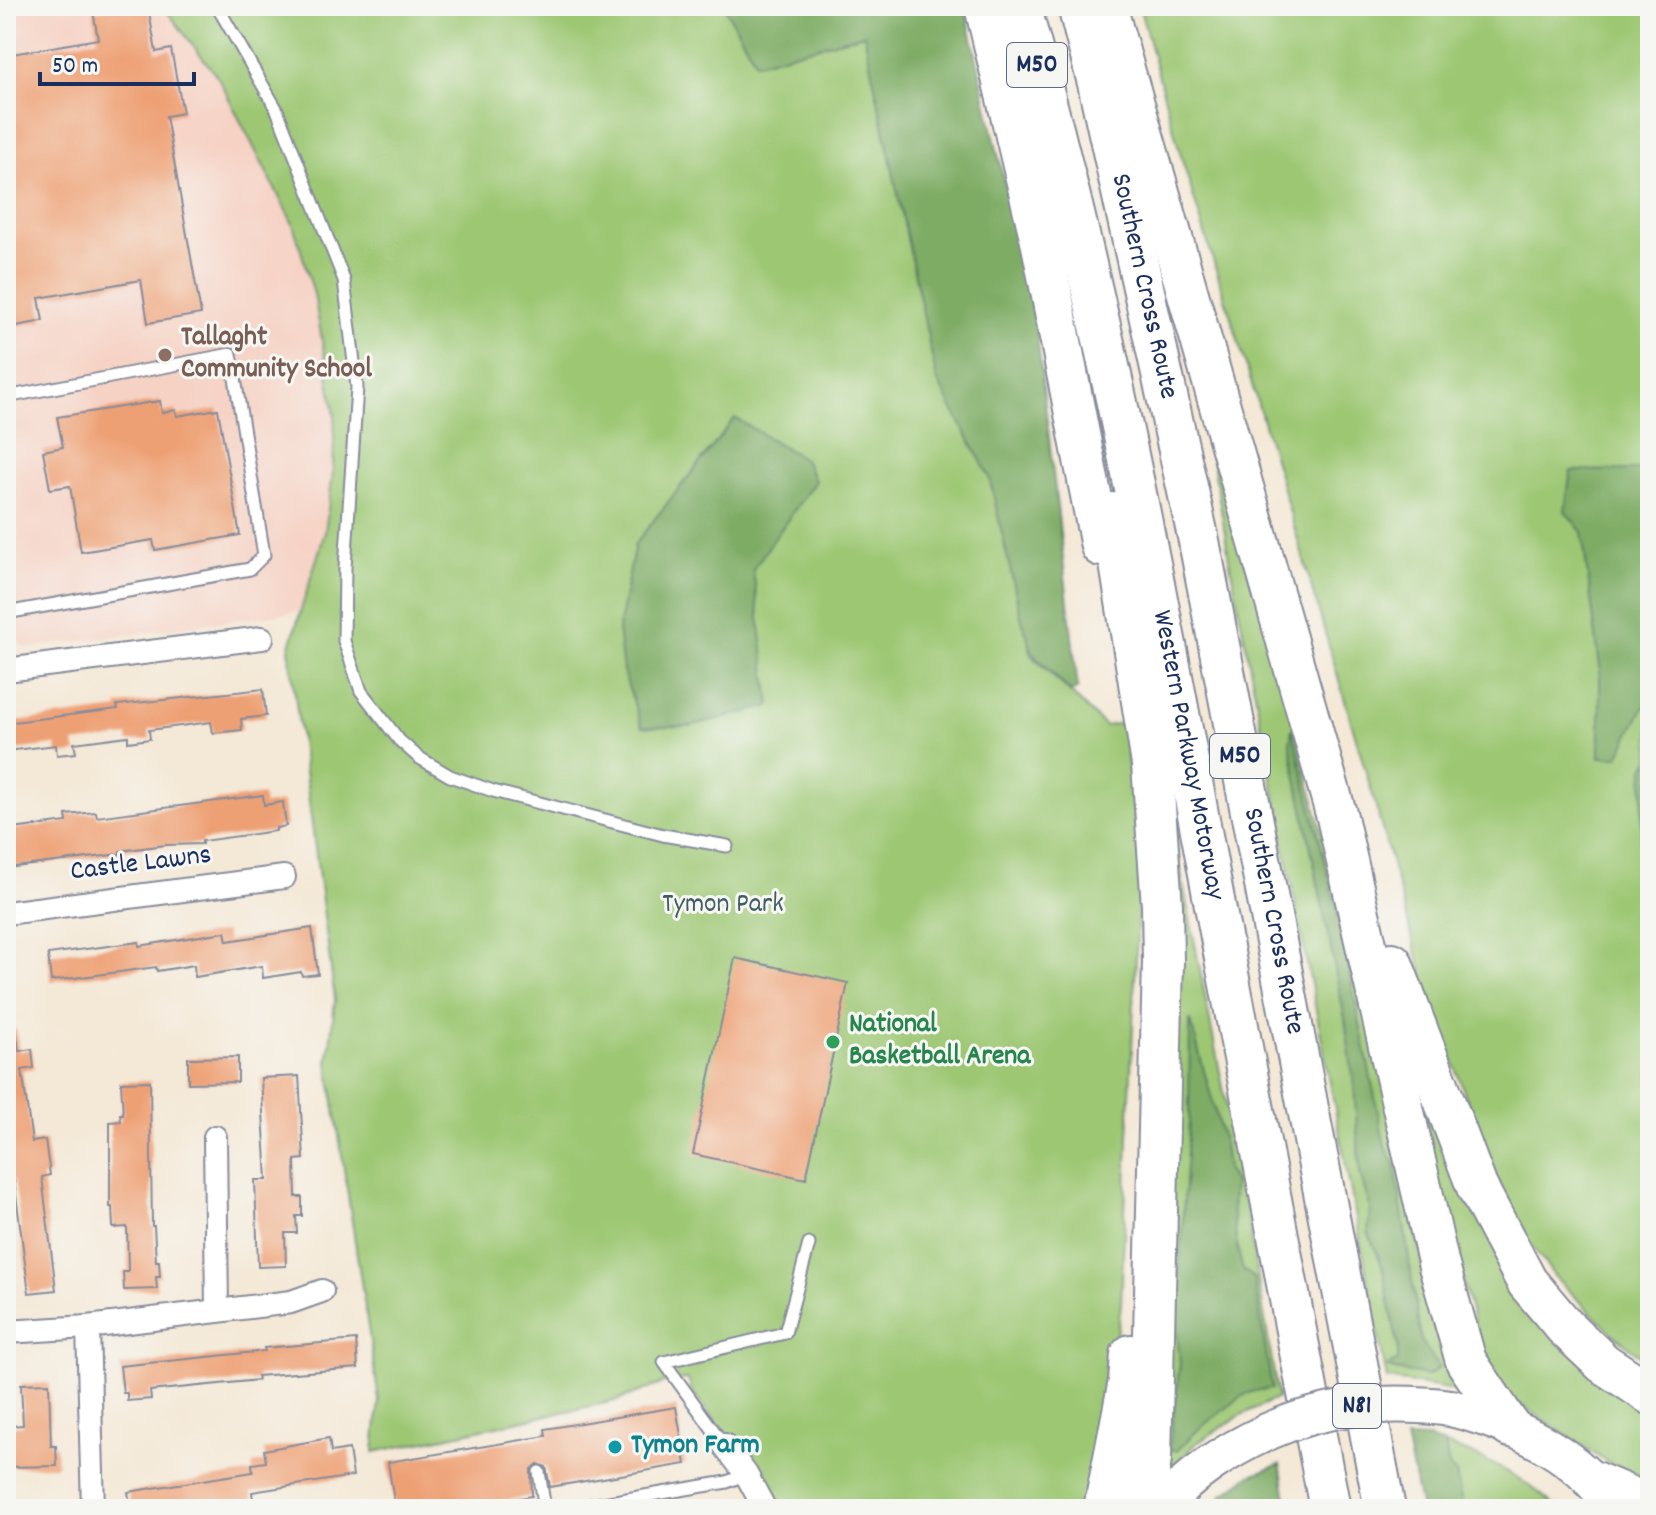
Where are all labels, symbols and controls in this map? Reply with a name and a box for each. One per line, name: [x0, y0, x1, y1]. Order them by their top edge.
scale bar: [40, 36, 194, 86]
road number: M50: [1007, 43, 1067, 87]
text: 50 m: [52, 50, 98, 84]
street label: Southern Cross Route: [1099, 170, 1187, 403]
place label: Tallaght Community School: [181, 319, 372, 391]
marker: Tallaght Community School: [156, 346, 174, 364]
street label: Western Parkway Motorway: [1140, 607, 1234, 904]
road number: M50: [1210, 734, 1270, 778]
street label: Southern Cross Route: [1231, 805, 1313, 1038]
street label: Castle Lawns: [68, 837, 214, 893]
park label: Tymon Park: [662, 886, 784, 926]
place label: National Basketball Arena: [849, 1006, 1031, 1078]
marker: National Basketball Arena: [824, 1033, 842, 1051]
road number: N81: [1333, 1384, 1381, 1428]
place label: Tymon Farm: [631, 1427, 760, 1467]
marker: Tymon Farm: [606, 1438, 624, 1456]

